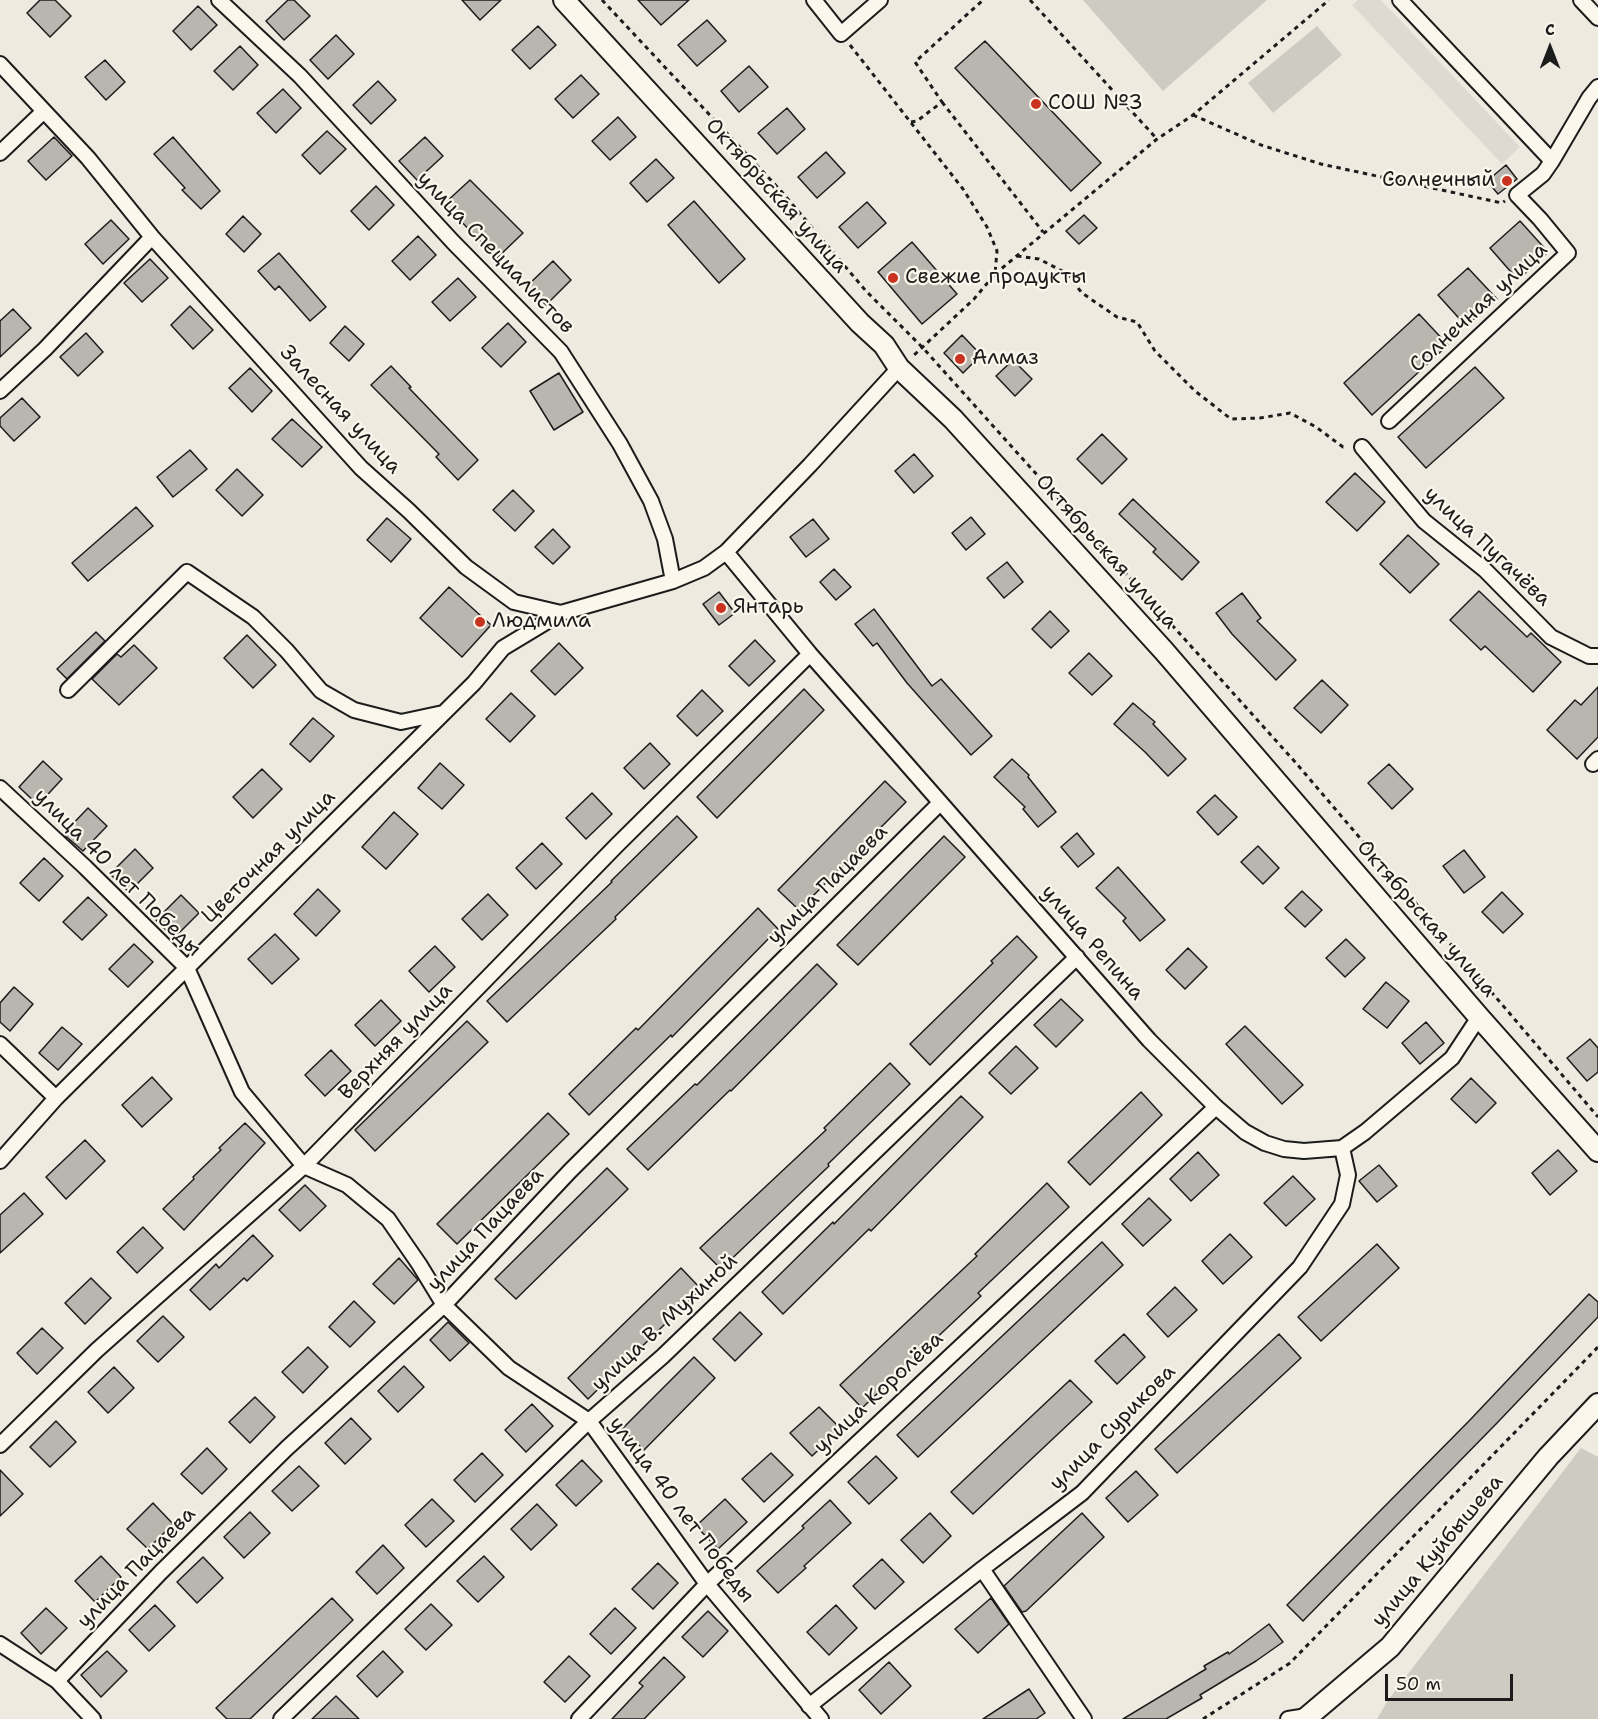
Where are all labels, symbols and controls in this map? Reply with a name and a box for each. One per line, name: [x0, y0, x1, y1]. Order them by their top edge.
north arrow: [1520, 18, 1580, 78]
text: С: [1545, 19, 1555, 40]
place label: СОШ №3: [1048, 91, 1143, 117]
marker: СОШ №3: [1029, 97, 1043, 111]
street label: Октябрьская улица: [700, 113, 852, 279]
street label: улица Специалистов: [411, 167, 579, 339]
place label: Солнечный: [1382, 168, 1495, 194]
marker: Солнечный: [1500, 174, 1514, 188]
street label: Солнечная улица: [1405, 238, 1553, 378]
place label: Свежие продукты: [905, 265, 1086, 291]
marker: Свежие продукты: [886, 271, 900, 285]
street label: Залесная улица: [274, 340, 406, 480]
place label: Алмаз: [972, 346, 1039, 372]
marker: Алмаз: [953, 352, 967, 366]
street label: Октябрьская улица: [1030, 469, 1182, 635]
street label: улица Пугачёва: [1418, 482, 1556, 612]
place label: Янтарь: [733, 595, 804, 621]
marker: Янтарь: [714, 601, 728, 615]
place label: Людмила: [492, 609, 591, 635]
marker: Людмила: [473, 615, 487, 629]
street label: улица 40 лет Победы: [28, 784, 206, 962]
street label: Цветочная улица: [197, 785, 341, 929]
street label: улица Пацаева: [763, 820, 893, 950]
street label: Октябрьская улица: [1351, 835, 1501, 1003]
street label: улица Репина: [1035, 880, 1149, 1006]
street label: Верхняя улица: [334, 978, 458, 1106]
street label: улица Пацаева: [422, 1163, 550, 1297]
street label: улица В. Мухиной: [587, 1249, 743, 1397]
street label: улица Королёва: [809, 1327, 949, 1459]
street label: улица Сурикова: [1045, 1360, 1181, 1496]
street label: улица 40 лет Победы: [603, 1412, 759, 1608]
street label: улица Куйбышева: [1367, 1470, 1509, 1632]
street label: улица Пацаева: [73, 1502, 201, 1634]
scale bar: [1388, 1662, 1516, 1700]
text: 50 m: [1396, 1672, 1441, 1696]

